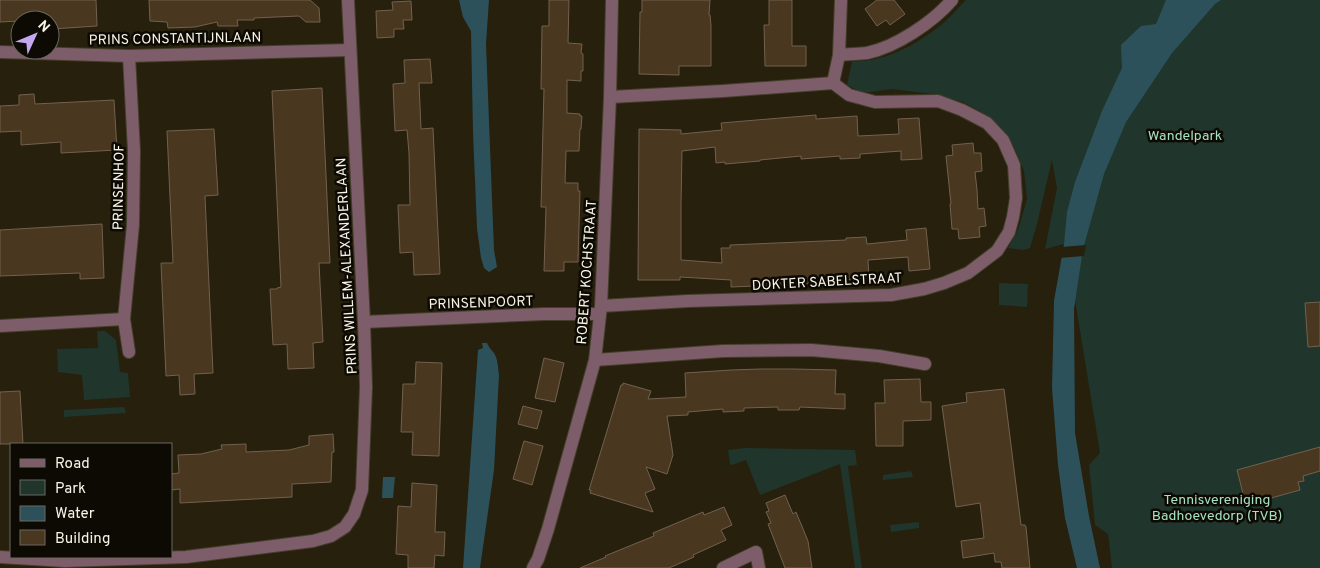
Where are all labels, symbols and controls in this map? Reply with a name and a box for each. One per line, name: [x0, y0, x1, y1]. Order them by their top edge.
north arrow: [10, 10, 60, 60]
text: N: [34, 17, 53, 37]
street label: PRINS CONSTANTIJNLAAN: [89, 29, 261, 50]
park label: Wandelpark: [1148, 128, 1222, 145]
street label: PRINSENHOF: [110, 144, 129, 230]
street label: PRINS WILLEM-ALEXANDERLAAN: [333, 157, 362, 375]
street label: ROBERT KOCHSTRAAT: [574, 199, 601, 345]
street label: DOKTER SABELSTRAAT: [751, 270, 903, 295]
street label: PRINSENPOORT: [428, 293, 534, 314]
legend: [10, 443, 172, 558]
text: Road: [55, 455, 90, 474]
text: Park: [55, 480, 86, 499]
park label: Tennisvereniging Badhoevedorp (TVB): [1152, 492, 1282, 525]
text: Water: [55, 505, 95, 524]
text: Building: [55, 530, 110, 549]

